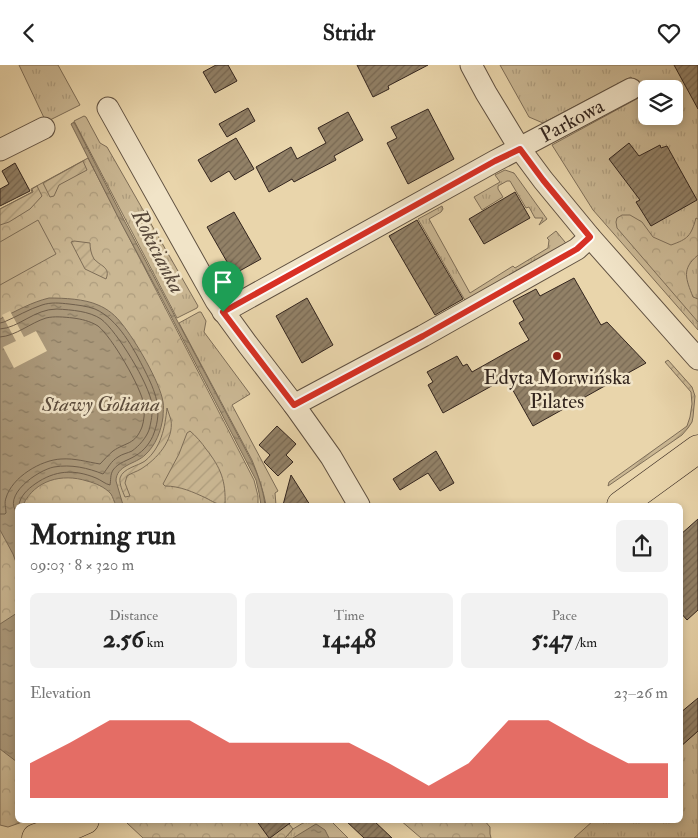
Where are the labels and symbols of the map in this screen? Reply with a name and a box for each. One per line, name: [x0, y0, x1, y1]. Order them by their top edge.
street label: Parkowa: [535, 92, 609, 149]
water label: Rokicianka: [125, 204, 191, 298]
pin: [202, 261, 244, 312]
marker: Edyta Morwińska Pilates: [551, 350, 563, 362]
place label: Edyta Morwińska Pilates: [483, 364, 631, 415]
park label: Stawy Goliana: [41, 391, 160, 418]

